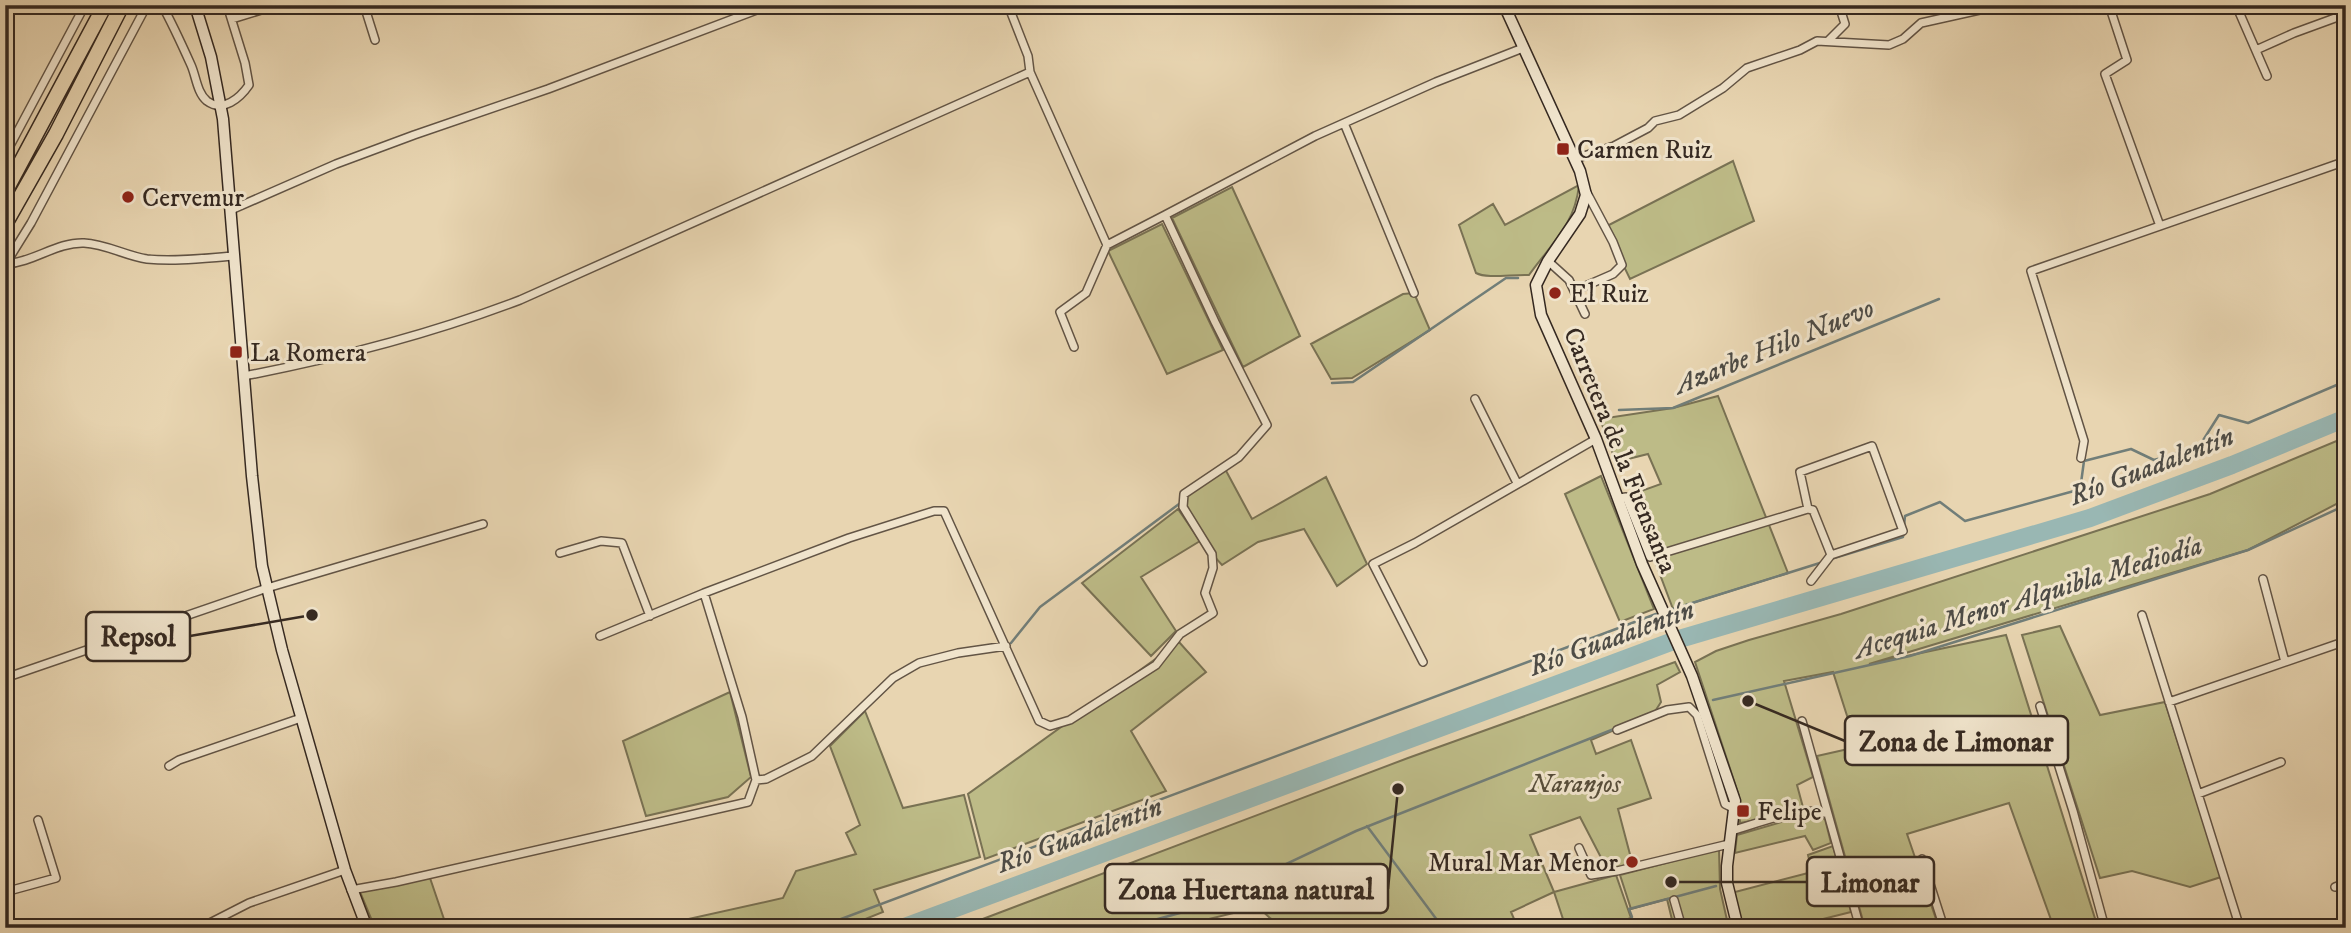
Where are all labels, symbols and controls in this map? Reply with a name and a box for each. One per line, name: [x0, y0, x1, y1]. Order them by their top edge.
place label: Carmen Ruiz: [1577, 134, 1712, 167]
marker: Carmen Ruiz: [1555, 141, 1571, 157]
place label: Cervemur: [142, 182, 244, 215]
marker: Cervemur: [120, 189, 136, 205]
place label: El Ruiz: [1569, 278, 1649, 311]
marker: El Ruiz: [1547, 285, 1563, 301]
water label: Azarbe Hilo Nuevo: [1667, 290, 1879, 403]
street label: Carretera de la Fuensanta: [1555, 323, 1684, 578]
place label: La Romera: [250, 337, 366, 370]
marker: La Romera: [228, 344, 244, 360]
water label: Río Guadalentín: [2063, 419, 2239, 514]
water label: Acequia Menor Alquibla Mediodía: [1848, 528, 2207, 669]
water label: Río Guadalentín: [1523, 592, 1699, 685]
callout: Repsol: [86, 612, 190, 661]
text: Repsol: [100, 620, 176, 655]
callout: Zona de Limonar: [1845, 716, 2068, 765]
text: Zona de Limonar: [1859, 725, 2054, 760]
park label: Naranjos: [1527, 768, 1622, 801]
water label: Río Guadalentín: [991, 789, 1167, 882]
place label: Felipe: [1757, 796, 1821, 829]
marker: Felipe: [1735, 803, 1751, 819]
place label: Mural Mar Menor: [1428, 847, 1618, 880]
marker: Mural Mar Menor: [1624, 854, 1640, 870]
callout: Limonar: [1807, 857, 1934, 906]
callout: Zona Huertana natural: [1105, 864, 1388, 913]
text: Limonar: [1821, 866, 1920, 901]
text: Zona Huertana natural: [1118, 873, 1375, 908]

